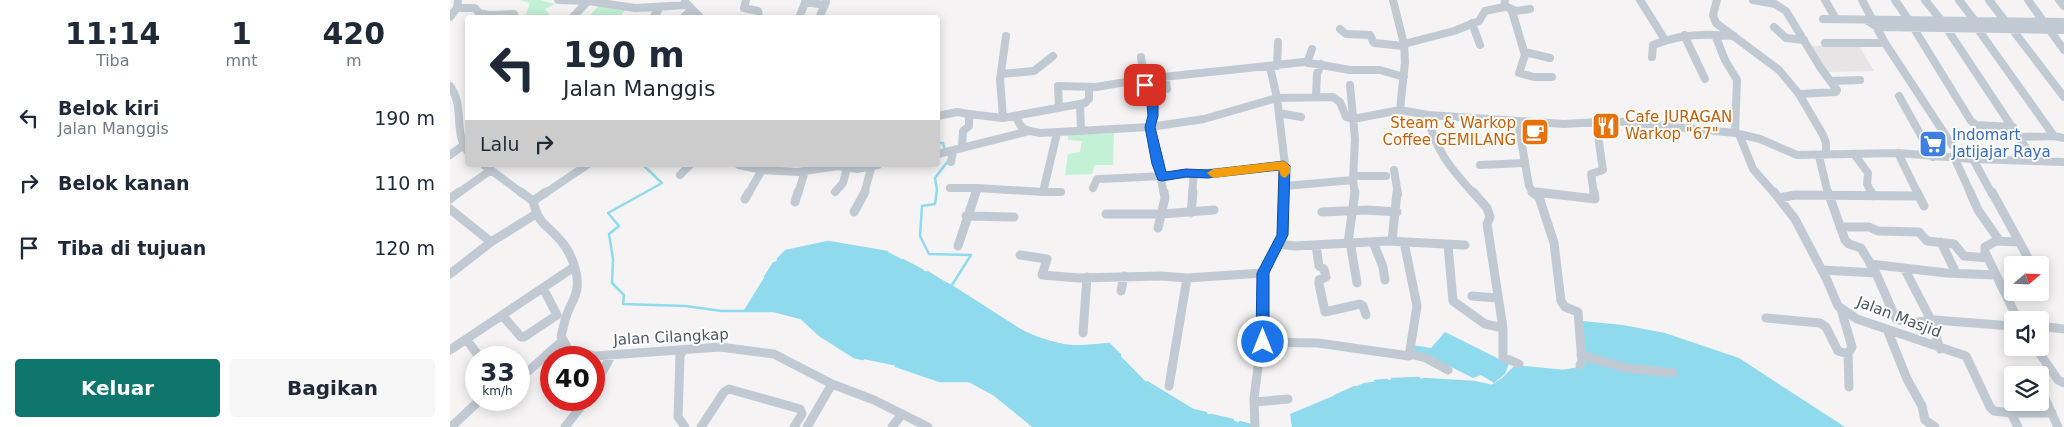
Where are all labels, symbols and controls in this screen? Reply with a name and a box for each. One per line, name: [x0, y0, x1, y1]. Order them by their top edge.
text: 11:14: [65, 16, 160, 51]
text: 1: [231, 16, 252, 51]
text: 420: [322, 16, 385, 51]
icon: left: [480, 35, 545, 100]
text: 190 m: [563, 35, 685, 75]
text: Tiba: [96, 51, 130, 70]
text: mnt: [225, 51, 257, 70]
text: m: [346, 51, 362, 70]
pin: [1124, 64, 1166, 106]
icon: arrive: [1131, 71, 1159, 99]
text: Jalan Manggis: [563, 76, 715, 101]
text: Belok kiri: [58, 97, 159, 119]
icon: left: [15, 104, 43, 132]
text: 190 m: [374, 107, 435, 129]
place label: Cafe JURAGAN Warkop "67": [1625, 108, 1732, 143]
restaurant icon: Cafe JURAGAN Warkop "67": [1591, 111, 1621, 141]
place label: Steam & Warkop Coffee GEMILANG: [1383, 114, 1516, 149]
cafe icon: Steam & Warkop Coffee GEMILANG: [1520, 117, 1550, 147]
text: Jalan Manggis: [58, 119, 169, 138]
place label: Indomart Jatijajar Raya: [1951, 126, 2051, 161]
supermarket icon: Indomart Jatijajar Raya: [1918, 129, 1948, 159]
icon: right: [530, 130, 558, 158]
text: Lalu: [480, 133, 520, 155]
icon: right: [15, 169, 43, 197]
text: Belok kanan: [58, 172, 190, 194]
text: 110 m: [374, 172, 435, 194]
icon: arrive: [15, 234, 43, 262]
text: Tiba di tujuan: [58, 237, 206, 259]
text: 120 m: [374, 237, 435, 259]
north arrow: [2004, 256, 2049, 301]
map controls: [2004, 256, 2049, 411]
street label: Jalan Masjid: [1853, 292, 1944, 341]
button: sound: [2004, 311, 2049, 356]
position arrow: [1236, 315, 1288, 367]
street label: Jalan Cilangkap: [612, 325, 729, 349]
speed limit sign: 40: [540, 346, 605, 411]
text: 33: [480, 358, 515, 387]
button: Keluar: [15, 359, 220, 417]
button: Bagikan: [230, 359, 435, 417]
button: layers: [2004, 366, 2049, 411]
text: km/h: [482, 384, 513, 398]

